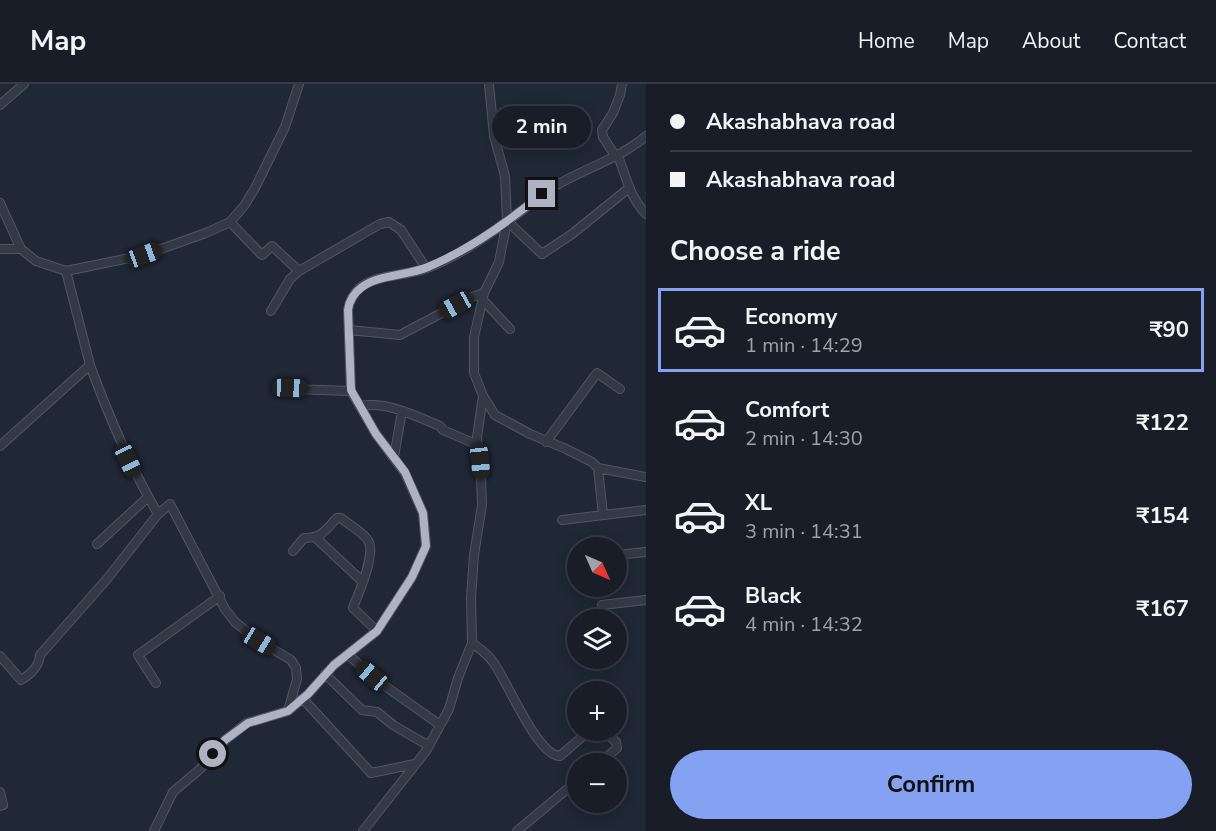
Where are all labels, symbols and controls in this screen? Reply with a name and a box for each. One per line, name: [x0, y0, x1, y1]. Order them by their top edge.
text: Map: [30, 22, 86, 60]
text: Home: [858, 27, 915, 55]
text: Map: [948, 27, 989, 55]
text: About: [1022, 27, 1080, 55]
text: Contact: [1113, 27, 1186, 55]
callout: 2 min: [492, 107, 592, 149]
text: Akashabhava road: [706, 107, 895, 137]
text: 2 min: [516, 113, 567, 140]
text: Akashabhava road: [706, 165, 895, 195]
route end: [528, 180, 555, 207]
text: Choose a ride: [670, 233, 841, 270]
car: [124, 240, 164, 270]
car: [436, 288, 476, 322]
text: Economy: [745, 302, 837, 332]
icon: car: [673, 303, 727, 357]
text: ₹90: [1149, 315, 1189, 345]
text: 1 min · 14:29: [745, 332, 863, 359]
car: [272, 378, 308, 398]
text: Comfort: [745, 395, 829, 425]
icon: car: [673, 396, 727, 450]
text: ₹122: [1136, 408, 1189, 438]
text: 2 min · 14:30: [745, 425, 863, 452]
car: [112, 440, 144, 480]
car: [469, 442, 491, 480]
text: XL: [745, 488, 772, 518]
icon: car: [673, 489, 727, 543]
text: ₹154: [1136, 501, 1189, 531]
text: 3 min · 14:31: [745, 518, 863, 545]
north arrow: [567, 537, 627, 597]
map controls: [567, 537, 627, 813]
text: Black: [745, 581, 801, 611]
icon: car: [673, 582, 727, 636]
text: ₹167: [1136, 594, 1189, 624]
button: layers: [567, 609, 627, 669]
text: 4 min · 14:32: [745, 611, 863, 638]
car: [239, 624, 279, 658]
car: [352, 658, 392, 694]
button: +: [567, 681, 627, 741]
route start: [199, 740, 226, 767]
button: Confirm: [670, 750, 1192, 819]
button: −: [567, 753, 627, 813]

